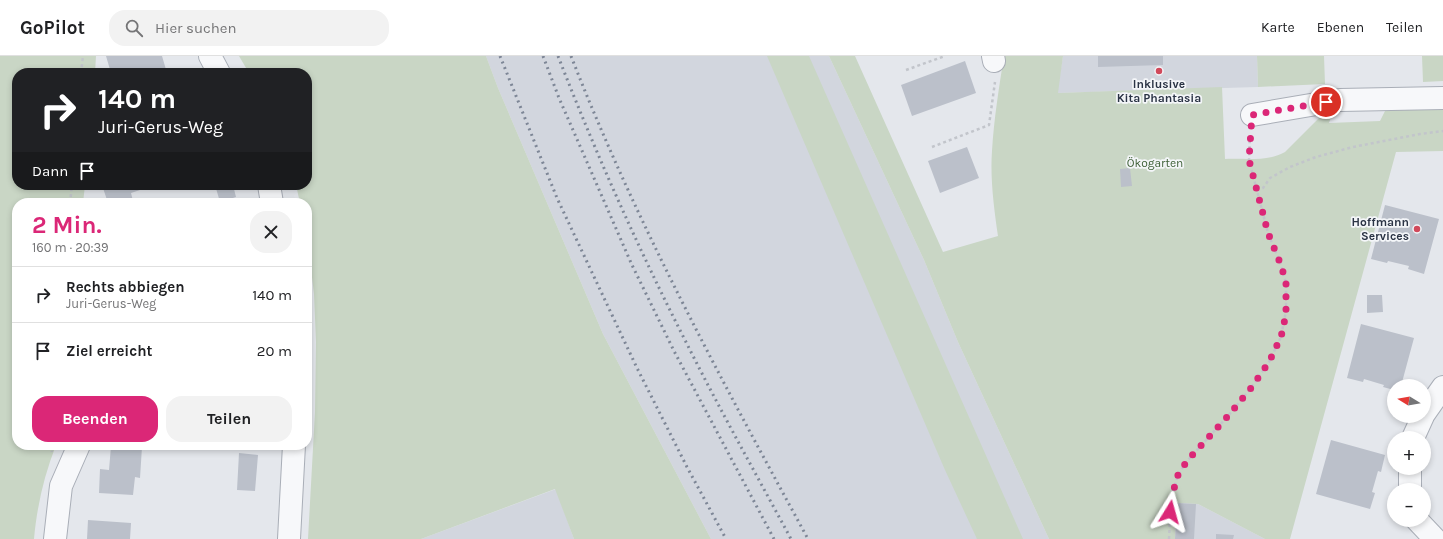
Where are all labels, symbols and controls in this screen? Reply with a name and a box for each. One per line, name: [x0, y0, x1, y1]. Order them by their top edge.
search box: [109, 10, 389, 46]
text: GoPilot: [20, 17, 85, 39]
icon: search: [123, 17, 145, 39]
text: Hier suchen: [155, 19, 237, 37]
text: Karte: [1261, 19, 1295, 36]
text: Ebenen: [1317, 19, 1364, 36]
text: Teilen: [1386, 19, 1423, 36]
marker: Inklusive Kita Phantasia: [1154, 66, 1164, 76]
place label: Inklusive Kita Phantasia: [1117, 77, 1201, 105]
text: 140 m: [98, 82, 176, 115]
icon: right: [32, 84, 84, 136]
pin: [1309, 85, 1343, 119]
icon: arrive: [1315, 91, 1337, 113]
text: Juri-Gerus-Weg: [98, 116, 223, 138]
park label: Ökogarten: [1127, 156, 1183, 170]
icon: arrive: [76, 160, 98, 182]
text: Dann: [32, 162, 68, 180]
text: 2 Min.: [32, 211, 102, 239]
button: close: [250, 211, 292, 253]
place label: Hoffmann Services: [1352, 215, 1409, 243]
marker: Hoffmann Services: [1412, 224, 1422, 234]
text: 160 m · 20:39: [32, 240, 109, 255]
text: Rechts abbiegen: [66, 278, 185, 296]
icon: right: [32, 284, 54, 306]
text: 140 m: [252, 286, 292, 304]
text: Juri-Gerus-Weg: [66, 296, 156, 311]
icon: arrive: [32, 340, 54, 362]
text: Ziel erreicht: [66, 342, 152, 360]
text: 20 m: [257, 342, 292, 360]
north arrow: [1387, 379, 1431, 423]
map controls: [1387, 379, 1431, 527]
button: Beenden: [32, 396, 158, 442]
button: Teilen: [166, 396, 292, 442]
button: +: [1387, 431, 1431, 475]
button: −: [1387, 483, 1431, 527]
position arrow: [1149, 491, 1191, 533]

